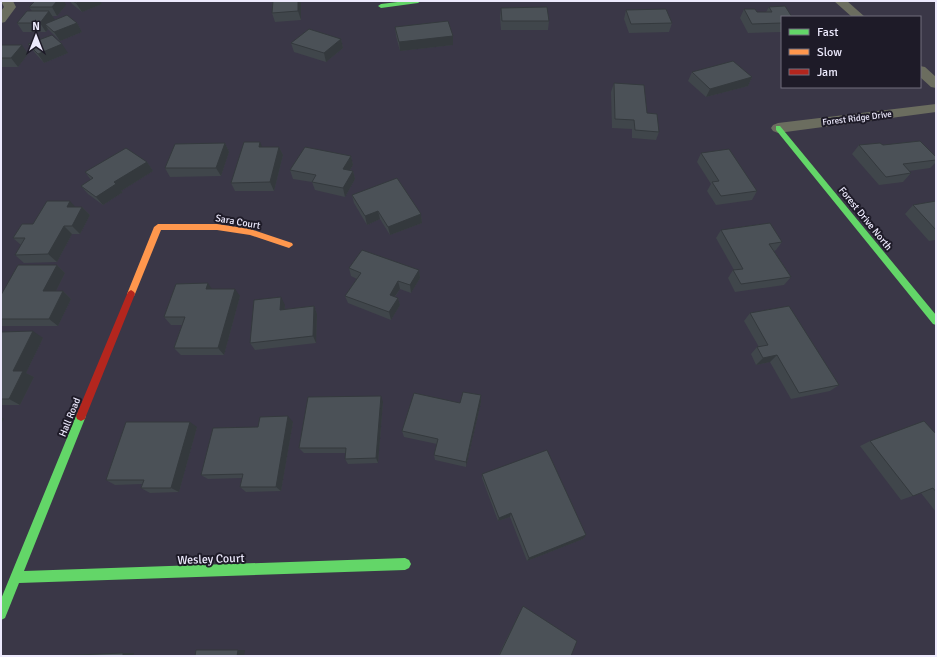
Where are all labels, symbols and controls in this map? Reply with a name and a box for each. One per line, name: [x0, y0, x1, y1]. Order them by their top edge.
north arrow: [16, 16, 56, 56]
legend: [781, 16, 921, 88]
text: N: [32, 20, 40, 33]
text: Fast: [817, 25, 838, 40]
text: Slow: [817, 45, 842, 60]
text: Jam: [817, 65, 838, 80]
street label: Forest Ridge Drive: [822, 109, 893, 128]
street label: Forest Drive North: [836, 185, 894, 253]
street label: Sara Court: [214, 212, 262, 232]
street label: Hall Road: [57, 396, 83, 439]
street label: Wesley Court: [177, 551, 245, 568]

